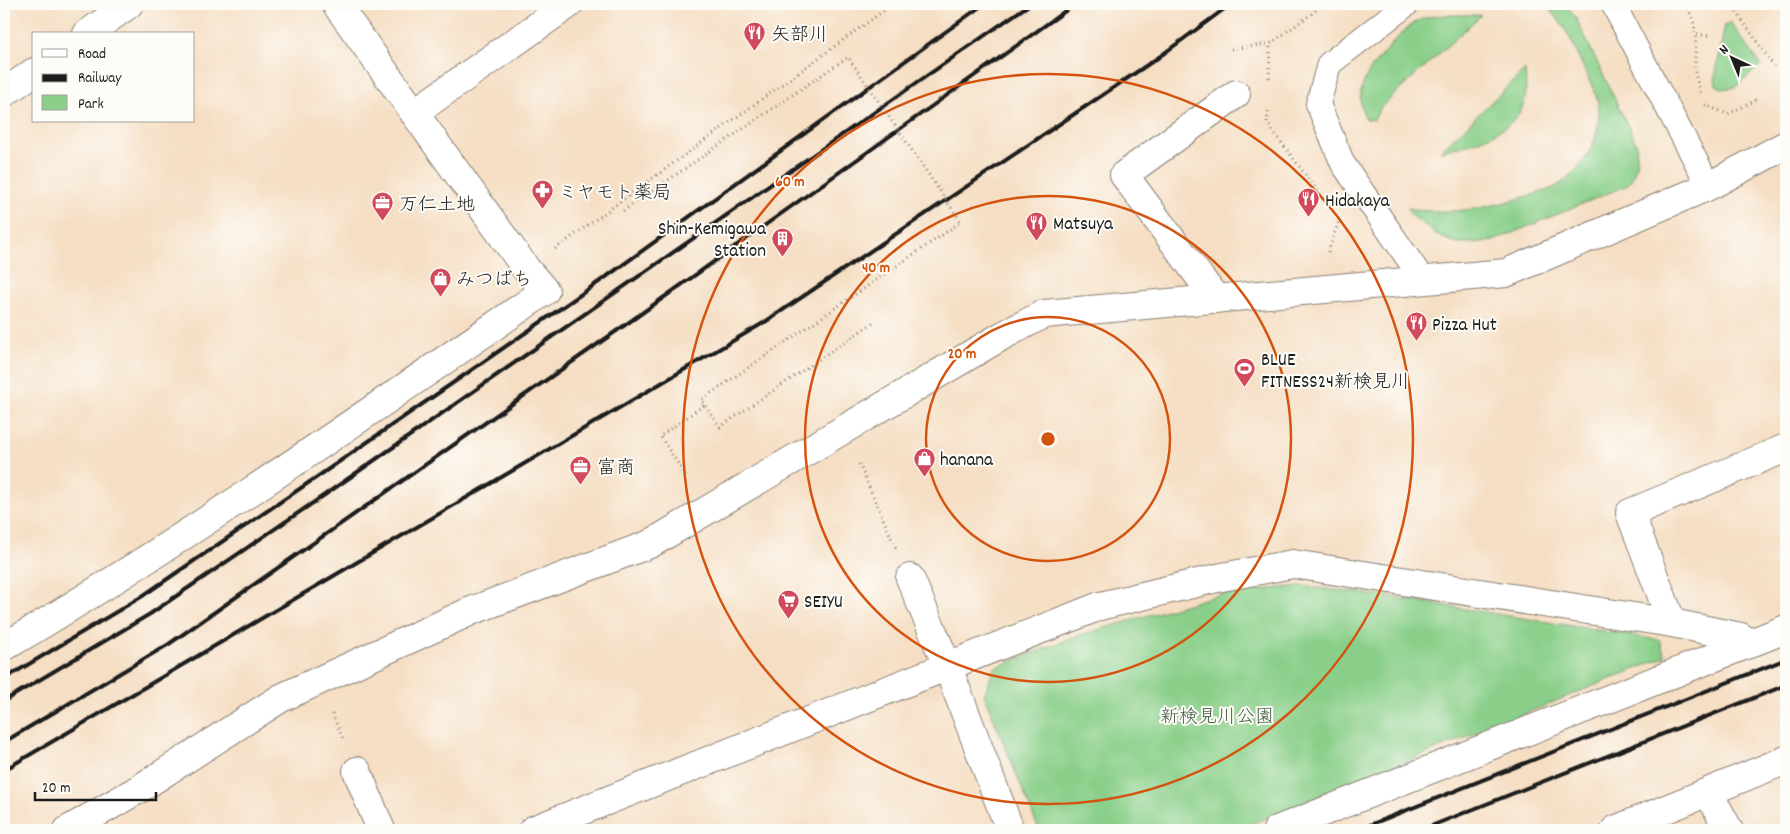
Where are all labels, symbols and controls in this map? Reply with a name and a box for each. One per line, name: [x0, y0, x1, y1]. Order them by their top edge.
restaurant icon: 矢部川: [743, 21, 767, 52]
place label: 矢部川: [771, 23, 828, 50]
legend: [32, 32, 195, 122]
north arrow: [1708, 32, 1758, 82]
text: N: [1715, 40, 1734, 60]
text: Road: [78, 44, 106, 66]
text: Railway: [78, 68, 122, 90]
text: Park: [78, 94, 104, 116]
text: 60 m: [775, 172, 805, 194]
pharmacy icon: ミヤモト薬局: [530, 179, 554, 210]
place label: ミヤモト薬局: [558, 181, 672, 208]
restaurant icon: Hidakaya: [1297, 187, 1321, 218]
place label: Hidakaya: [1325, 189, 1390, 216]
office icon: 万仁土地: [371, 191, 395, 222]
place label: 万仁土地: [399, 193, 475, 220]
restaurant icon: Matsuya: [1025, 210, 1049, 241]
place label: Matsuya: [1053, 212, 1114, 239]
place label: Shin-Kemigawa Station: [658, 217, 767, 266]
building icon: Shin-Kemigawa Station: [770, 226, 794, 257]
text: 40 m: [862, 258, 890, 280]
shop icon: みつばち: [428, 266, 452, 297]
place label: みつばち: [456, 268, 532, 295]
restaurant icon: Pizza Hut: [1404, 311, 1428, 342]
place label: Pizza Hut: [1432, 313, 1497, 340]
text: 20 m: [948, 344, 976, 366]
place label: BLUE FITNESS24新検見川: [1261, 348, 1410, 397]
sports icon: BLUE FITNESS24新検見川: [1233, 357, 1257, 388]
centre of rings: [1039, 430, 1057, 448]
shop icon: hanana: [912, 446, 936, 477]
place label: hanana: [940, 448, 994, 475]
office icon: 富商: [569, 454, 593, 485]
place label: 富商: [597, 456, 635, 483]
supermarket icon: SEIYU: [776, 588, 800, 619]
place label: SEIYU: [804, 590, 843, 617]
park label: 新検見川公園: [1160, 705, 1274, 732]
scale bar: [35, 769, 156, 801]
text: 20 m: [42, 778, 70, 800]

